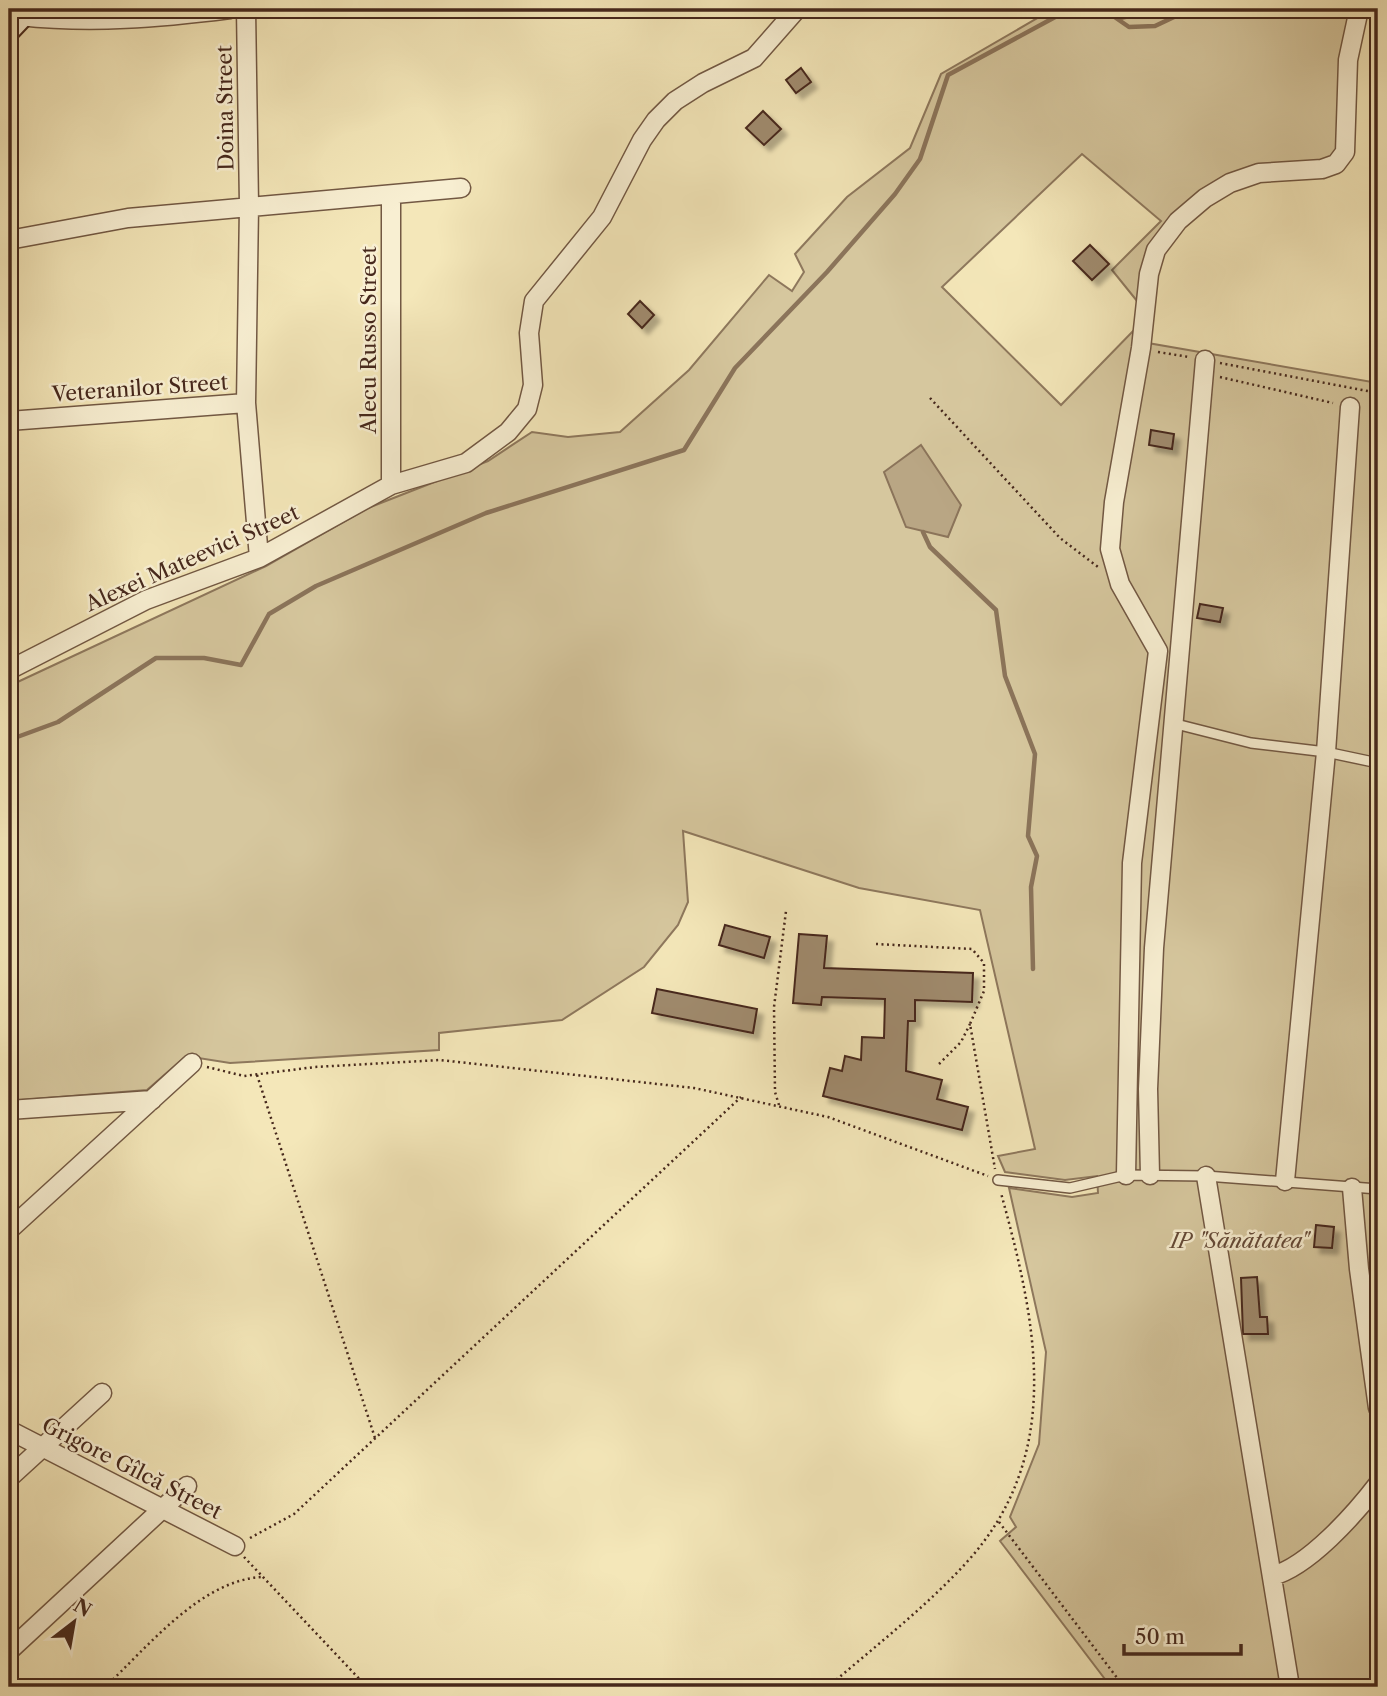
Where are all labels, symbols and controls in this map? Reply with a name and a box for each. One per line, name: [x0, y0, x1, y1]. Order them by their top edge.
street label: Doina Street: [211, 45, 239, 171]
street label: Alecu Russo Street: [356, 246, 381, 435]
street label: Veteranilor Street: [50, 369, 229, 407]
street label: Alexei Mateevici Street: [80, 499, 303, 617]
park label: IP "Sănătatea": [1168, 1228, 1312, 1253]
street label: Grigore Gîlcă Street: [38, 1412, 227, 1524]
north arrow: [38, 1588, 108, 1658]
text: N: [69, 1594, 95, 1622]
scale bar: [1124, 1612, 1242, 1656]
text: 50 m: [1135, 1624, 1185, 1649]

